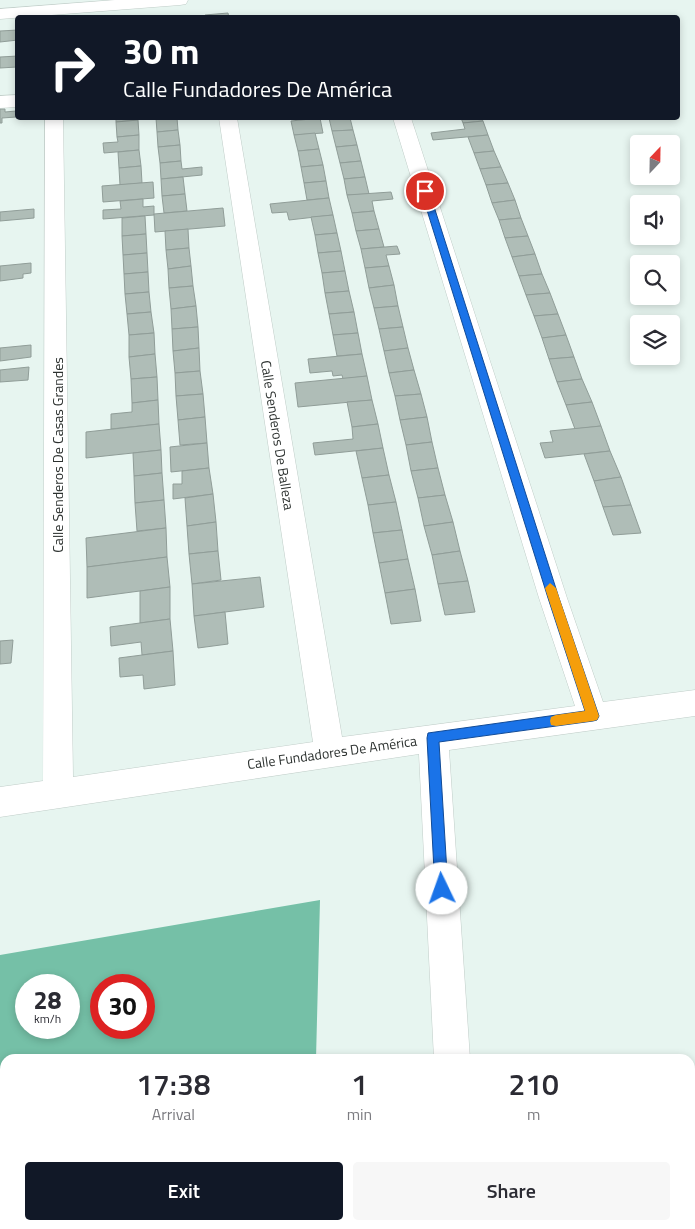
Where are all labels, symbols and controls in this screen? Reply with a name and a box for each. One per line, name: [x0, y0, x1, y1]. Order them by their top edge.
text: 30 m: [123, 24, 199, 78]
icon: right: [40, 35, 105, 100]
text: Calle Fundadores De América: [123, 72, 392, 106]
north arrow: [630, 135, 680, 185]
map controls: [630, 135, 680, 365]
pin: [404, 170, 446, 212]
icon: arrive: [411, 177, 439, 205]
button: sound: [630, 195, 680, 245]
button: search: [630, 255, 680, 305]
button: layers: [630, 315, 680, 365]
street label: Calle Senderos De Casas Grandes: [47, 357, 68, 553]
street label: Calle Senderos De Balleza: [256, 359, 300, 511]
street label: Calle Fundadores De América: [246, 730, 418, 774]
position arrow: [415, 862, 467, 914]
speed limit sign: 30: [90, 974, 155, 1039]
text: 28: [33, 981, 62, 1019]
text: km/h: [34, 1009, 61, 1028]
text: 17:38: [136, 1061, 211, 1107]
text: 1: [351, 1061, 368, 1107]
text: 210: [508, 1061, 559, 1107]
text: Arrival: [152, 1102, 195, 1126]
text: min: [347, 1102, 372, 1126]
text: m: [527, 1102, 540, 1126]
button: Exit: [25, 1162, 343, 1220]
button: Share: [353, 1162, 670, 1220]

